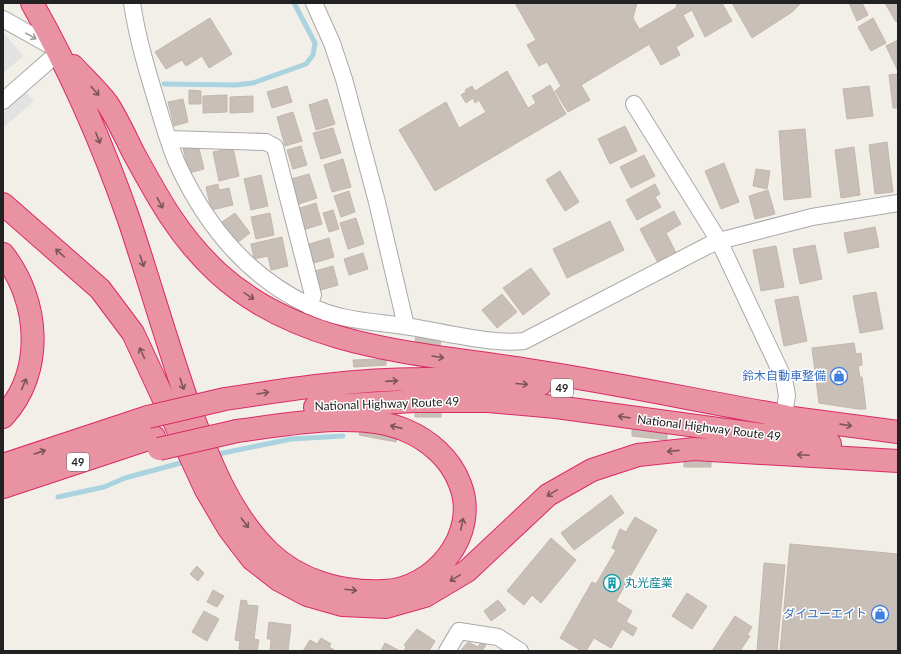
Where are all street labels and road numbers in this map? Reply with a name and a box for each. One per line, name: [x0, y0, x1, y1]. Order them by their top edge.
road number: 49: [551, 379, 573, 397]
street label: National Highway Route 49: [314, 393, 460, 414]
street label: National Highway Route 49: [636, 411, 782, 444]
road number: 49: [67, 453, 89, 471]

